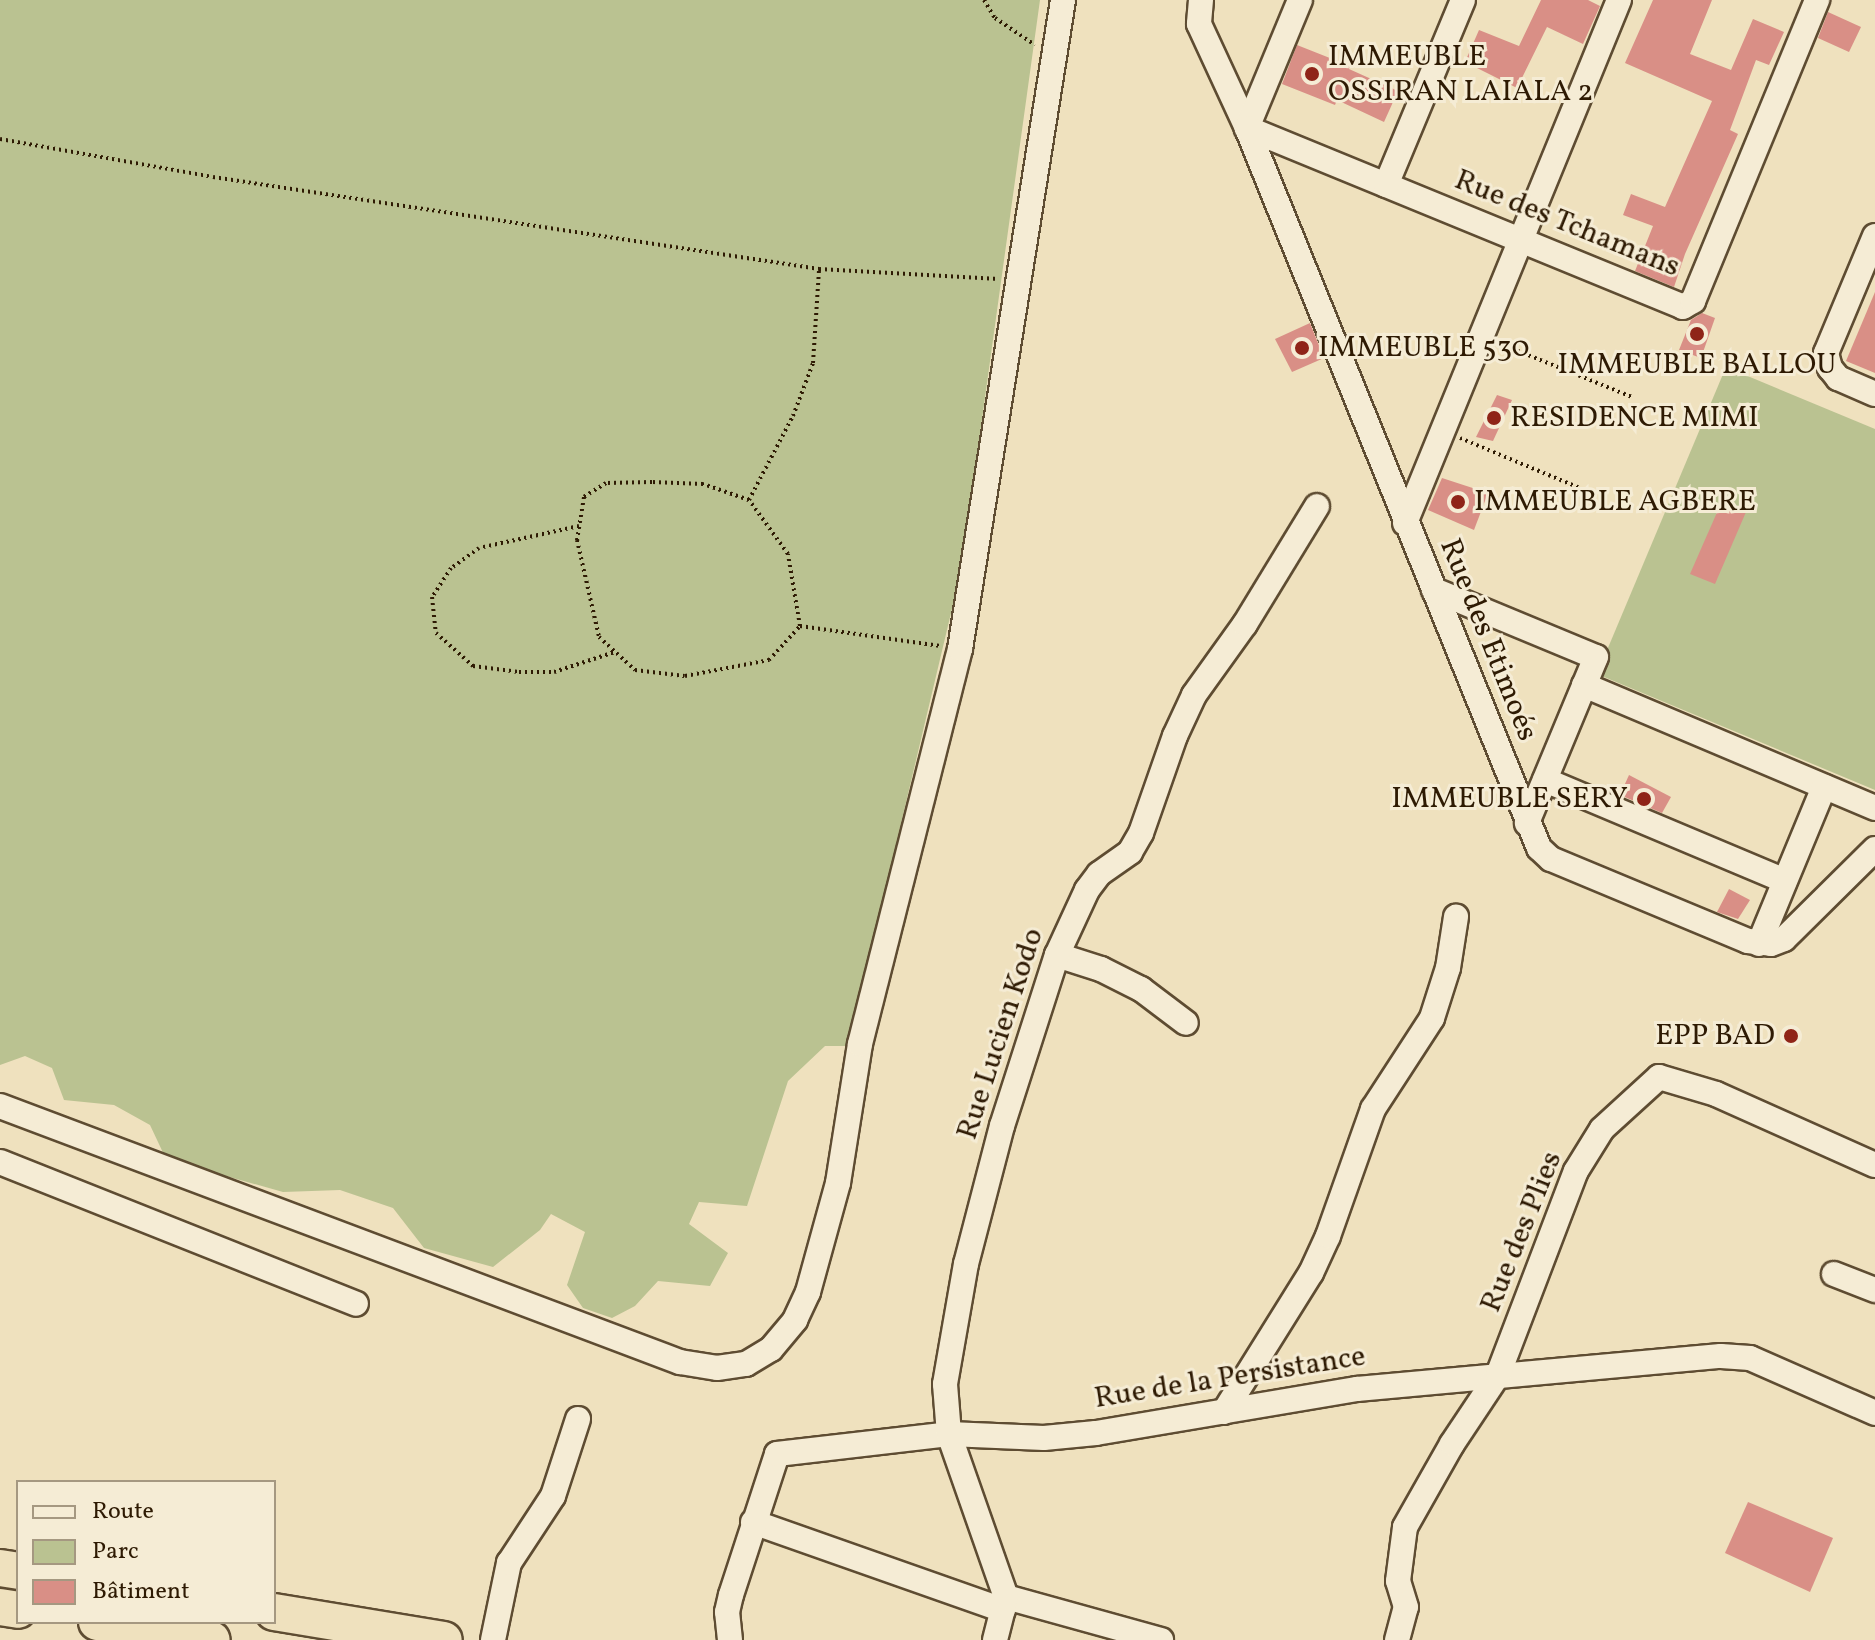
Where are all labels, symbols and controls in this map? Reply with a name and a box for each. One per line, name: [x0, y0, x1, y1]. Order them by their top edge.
place label: IMMEUBLE OSSIRAN LAIALA 2: [1328, 39, 1593, 110]
marker: IMMEUBLE OSSIRAN LAIALA 2: [1303, 65, 1321, 83]
street label: Rue des Tchamans: [1449, 162, 1685, 286]
marker: IMMEUBLE BALLOU: [1688, 325, 1706, 343]
place label: IMMEUBLE 530: [1318, 330, 1530, 366]
marker: IMMEUBLE 530: [1293, 339, 1311, 357]
place label: IMMEUBLE BALLOU: [1558, 347, 1836, 383]
place label: RESIDENCE MIMI: [1510, 400, 1759, 436]
marker: RESIDENCE MIMI: [1485, 409, 1503, 427]
place label: IMMEUBLE AGBERE: [1474, 484, 1756, 520]
marker: IMMEUBLE AGBERE: [1449, 493, 1467, 511]
street label: Rue des Etimoés: [1431, 534, 1545, 746]
place label: IMMEUBLE SERY: [1391, 781, 1628, 817]
marker: IMMEUBLE SERY: [1635, 790, 1653, 808]
street label: Rue Lucien Kodo: [950, 924, 1052, 1144]
place label: EPP BAD: [1655, 1018, 1775, 1054]
marker: EPP BAD: [1782, 1027, 1800, 1045]
street label: Rue des Plies: [1473, 1146, 1571, 1318]
street label: Rue de la Persistance: [1092, 1339, 1368, 1417]
legend: [16, 1480, 276, 1624]
text: Route: [92, 1495, 154, 1529]
text: Parc: [92, 1535, 139, 1569]
text: Bâtiment: [92, 1575, 190, 1609]

